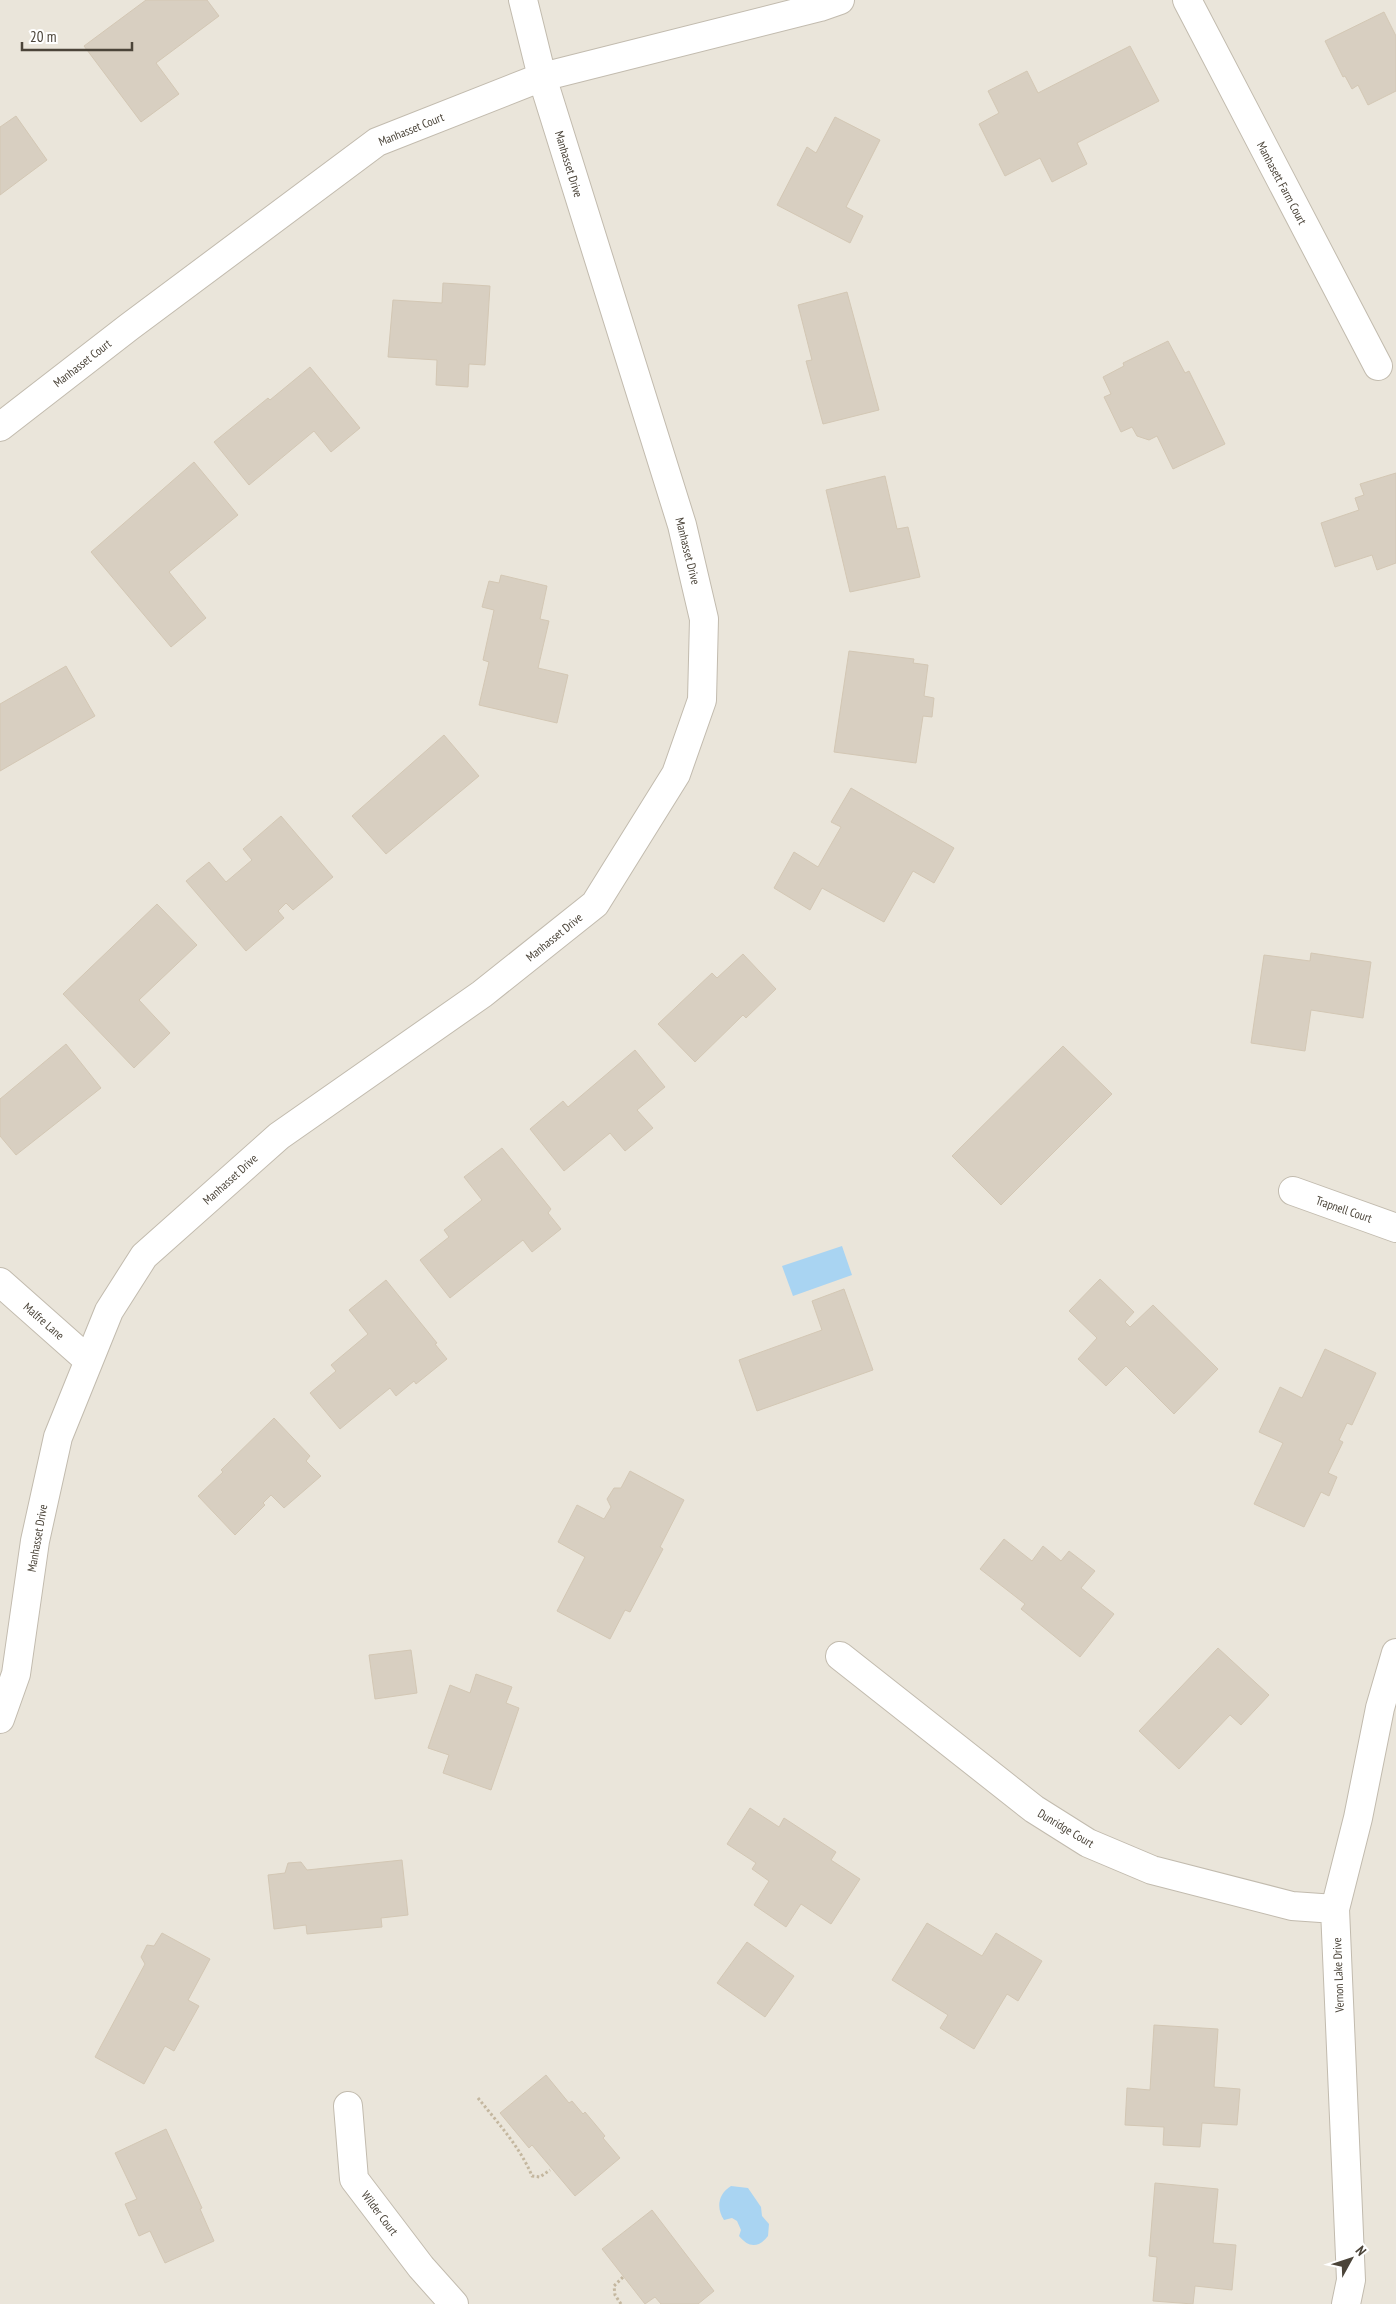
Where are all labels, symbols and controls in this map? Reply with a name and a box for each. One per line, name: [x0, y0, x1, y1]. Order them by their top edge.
scale bar: [22, 20, 132, 52]
text: 20 m: [30, 27, 56, 46]
street label: Manhasset Court: [376, 109, 447, 149]
street label: Manhasset Drive: [552, 129, 586, 199]
street label: Manhasett Farm Court: [1254, 139, 1310, 228]
street label: Manhasset Court: [50, 335, 114, 390]
street label: Manhasset Drive: [672, 516, 704, 586]
street label: Manhasset Drive: [523, 910, 585, 964]
street label: Manhasset Drive: [200, 1150, 261, 1207]
street label: Trapnell Court: [1314, 1192, 1375, 1226]
street label: Malfre Lane: [21, 1299, 67, 1343]
street label: Manhasset Drive: [24, 1503, 50, 1573]
street label: Dunridge Court: [1035, 1805, 1097, 1851]
street label: Vernon Lake Drive: [1329, 1937, 1347, 2014]
street label: Wilder Court: [358, 2188, 402, 2239]
north arrow: [1326, 2234, 1376, 2284]
text: N: [1352, 2242, 1370, 2259]

